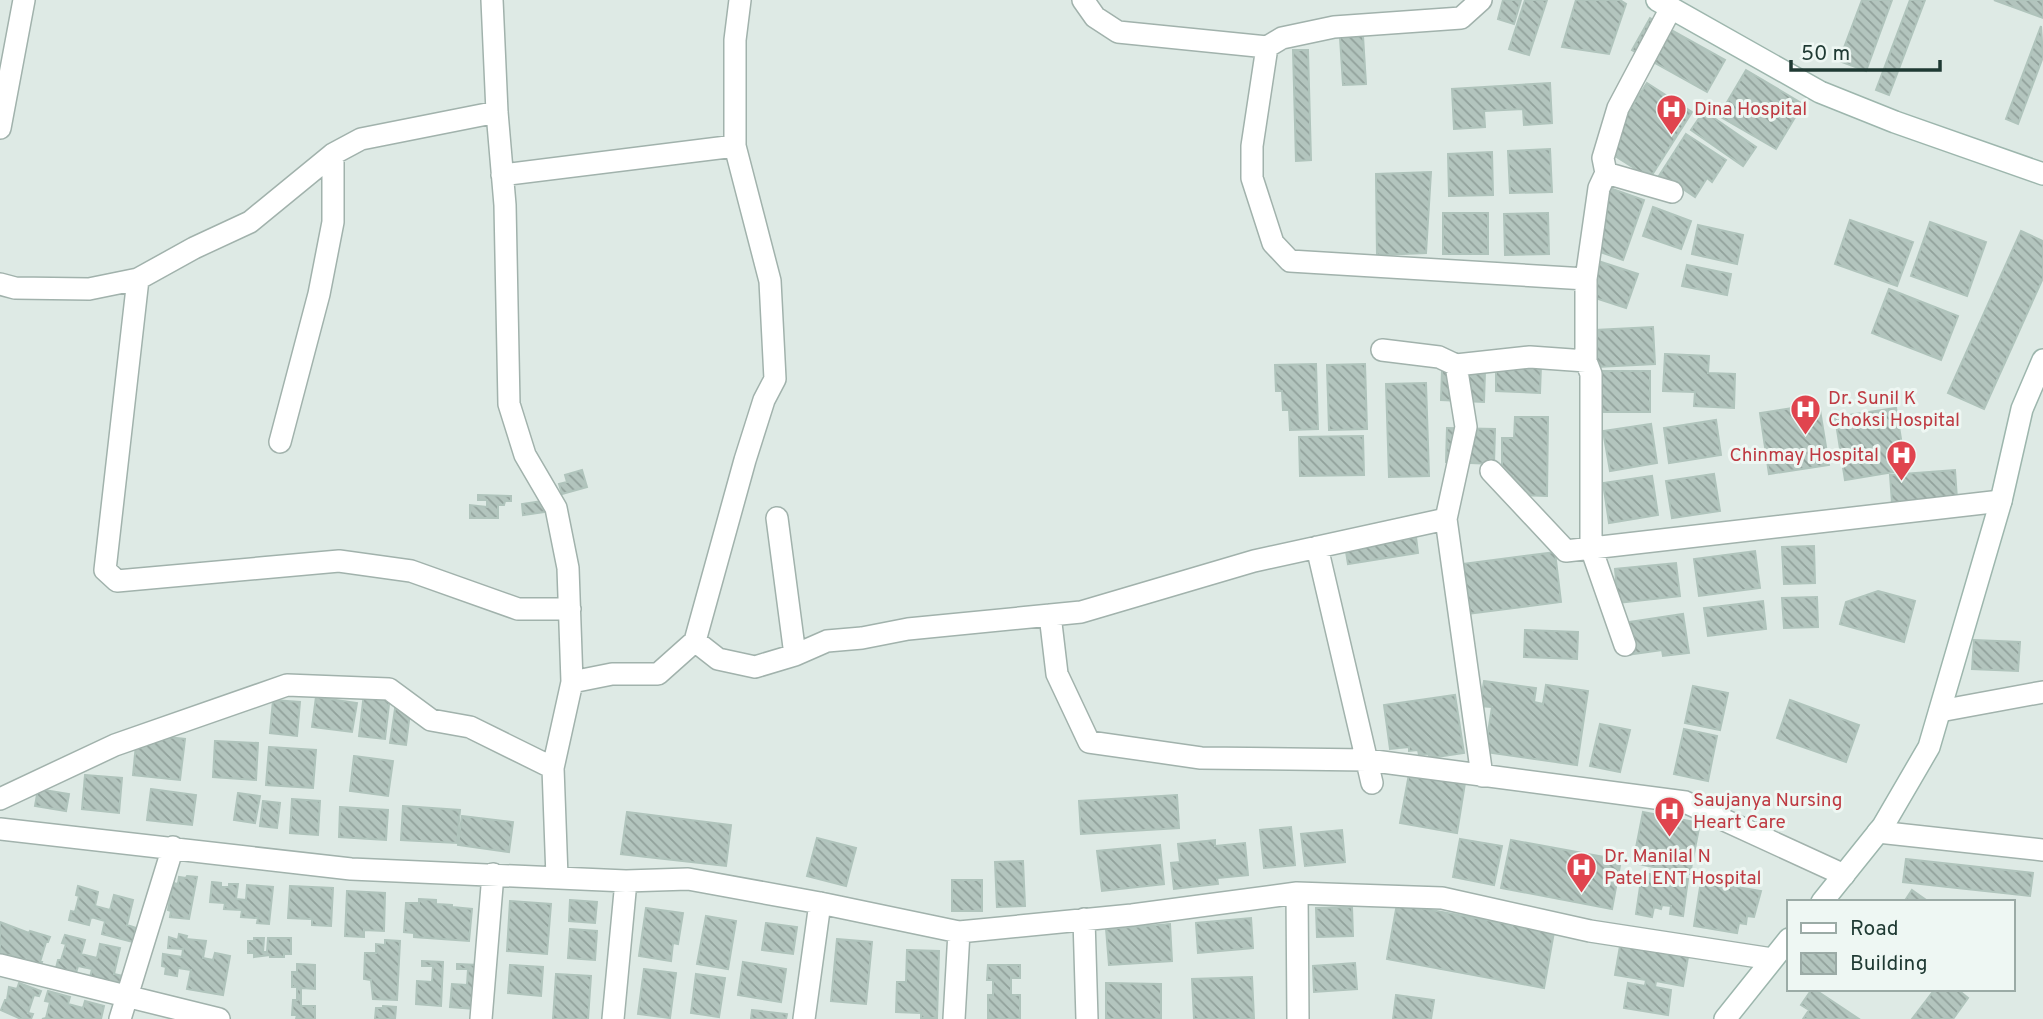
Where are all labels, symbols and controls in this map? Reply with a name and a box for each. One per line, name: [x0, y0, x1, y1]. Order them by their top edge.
scale bar: [1791, 28, 1940, 72]
text: 50 m: [1801, 41, 1850, 68]
hospital icon: Dina Hospital: [1654, 93, 1688, 137]
place label: Dina Hospital: [1694, 98, 1807, 122]
place label: Dr. Sunil K Choksi Hospital: [1828, 387, 1960, 433]
hospital icon: Dr. Sunil K Choksi Hospital: [1788, 393, 1822, 437]
hospital icon: Chinmay Hospital: [1885, 439, 1919, 483]
place label: Chinmay Hospital: [1729, 444, 1879, 468]
place label: Saujanya Nursing Heart Care: [1693, 789, 1843, 835]
hospital icon: Saujanya Nursing Heart Care: [1653, 795, 1687, 839]
place label: Dr. Manilal N Patel ENT Hospital: [1604, 845, 1762, 891]
hospital icon: Dr. Manilal N Patel ENT Hospital: [1564, 851, 1598, 895]
legend: [1787, 900, 2015, 991]
text: Road: [1850, 916, 1899, 943]
text: Building: [1850, 951, 1928, 978]

